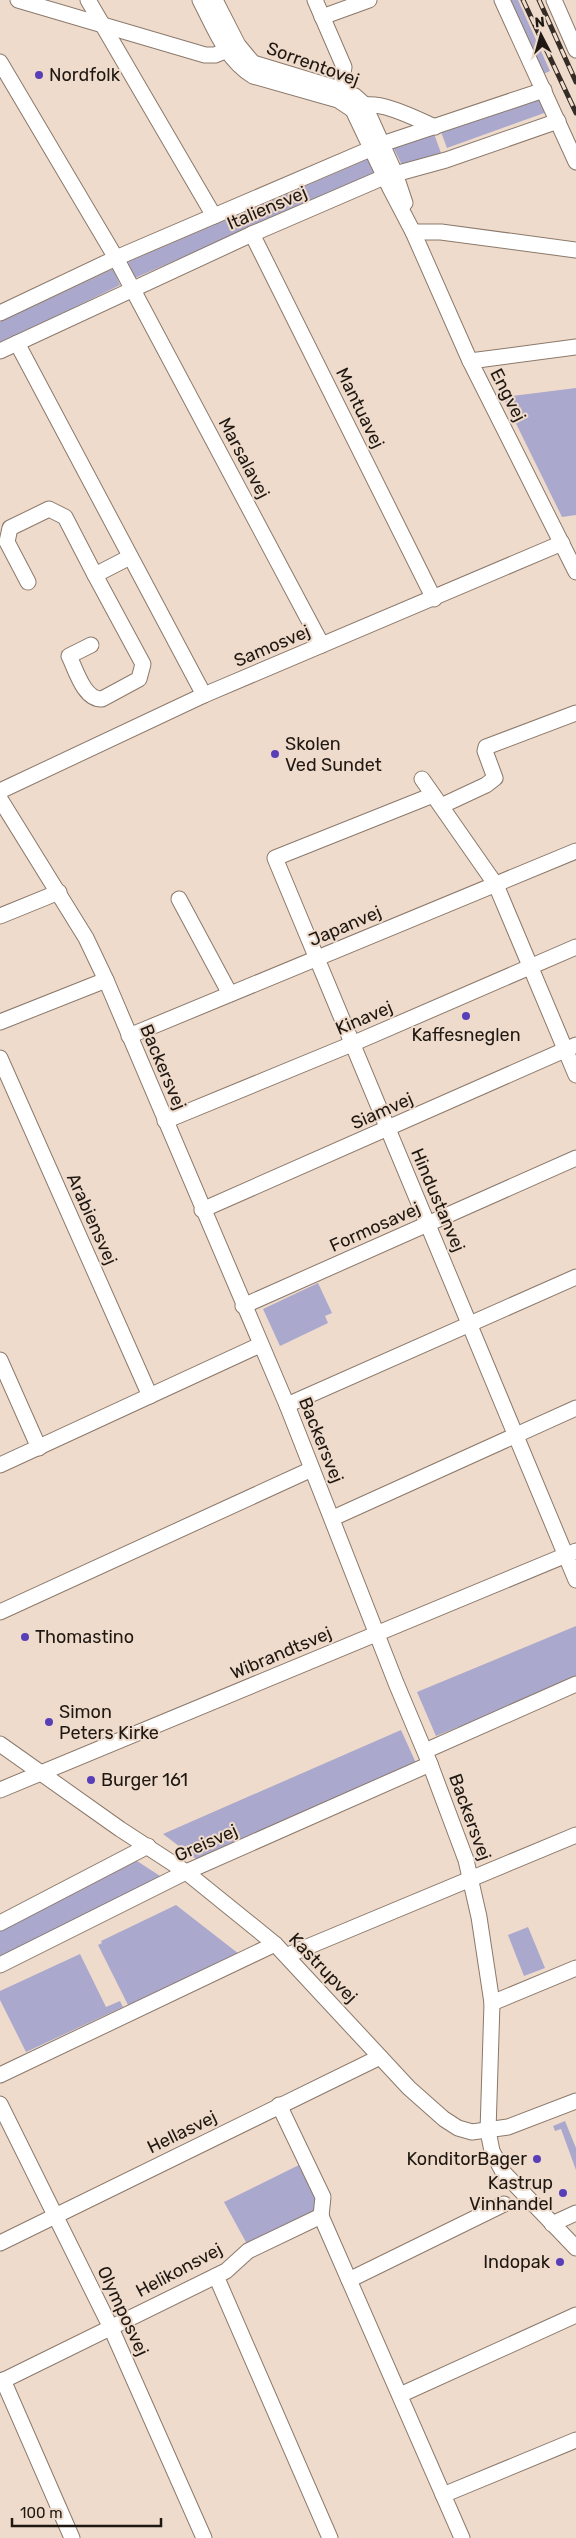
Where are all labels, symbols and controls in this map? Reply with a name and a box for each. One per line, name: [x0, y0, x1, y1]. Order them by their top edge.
north arrow: [516, 10, 566, 60]
text: N: [534, 14, 546, 32]
street label: Sorrentovej: [264, 37, 362, 91]
place label: Nordfolk: [49, 64, 121, 86]
marker: Nordfolk: [33, 69, 45, 81]
street label: Italiensvej: [224, 181, 310, 235]
street label: Mantuavej: [331, 364, 389, 452]
street label: Engvej: [485, 365, 531, 425]
street label: Marsalavej: [213, 414, 275, 502]
street label: Samosvej: [231, 620, 313, 672]
place label: Skolen Ved Sundet: [285, 733, 382, 776]
marker: Skolen Ved Sundet: [269, 748, 281, 760]
street label: Japanvej: [305, 901, 385, 951]
street label: Kinavej: [332, 996, 396, 1040]
marker: Kaffesneglen: [460, 1010, 472, 1022]
street label: Backersvej: [135, 1021, 191, 1113]
place label: Kaffesneglen: [411, 1024, 521, 1046]
street label: Siamvej: [348, 1088, 416, 1134]
street label: Hindustanvej: [406, 1145, 470, 1255]
street label: Arabiensvej: [62, 1170, 122, 1268]
street label: Formosavej: [326, 1197, 424, 1257]
street label: Backersvej: [294, 1394, 348, 1486]
street label: Wibrandtsvej: [227, 1622, 335, 1684]
place label: Thomastino: [35, 1626, 134, 1648]
marker: Thomastino: [19, 1631, 31, 1643]
place label: Simon Peters Kirke: [59, 1701, 159, 1744]
marker: Simon Peters Kirke: [43, 1716, 55, 1728]
place label: Burger 161: [101, 1769, 188, 1791]
street label: Backersvej: [444, 1771, 496, 1863]
marker: Burger 161: [85, 1774, 97, 1786]
street label: Greisvej: [171, 1819, 241, 1867]
street label: Kastrupvej: [284, 1928, 362, 2008]
street label: Hellasvej: [144, 2106, 220, 2158]
place label: KonditorBager: [407, 2148, 527, 2170]
marker: KonditorBager: [531, 2153, 543, 2165]
place label: Kastrup Vinhandel: [469, 2172, 553, 2215]
marker: Kastrup Vinhandel: [557, 2187, 569, 2199]
street label: Helikonsvej: [132, 2238, 226, 2302]
place label: Indopak: [483, 2251, 551, 2273]
marker: Indopak: [554, 2256, 566, 2268]
street label: Olymposvej: [93, 2263, 153, 2359]
scale bar: [12, 2496, 161, 2528]
text: 100 m: [20, 2504, 62, 2522]

